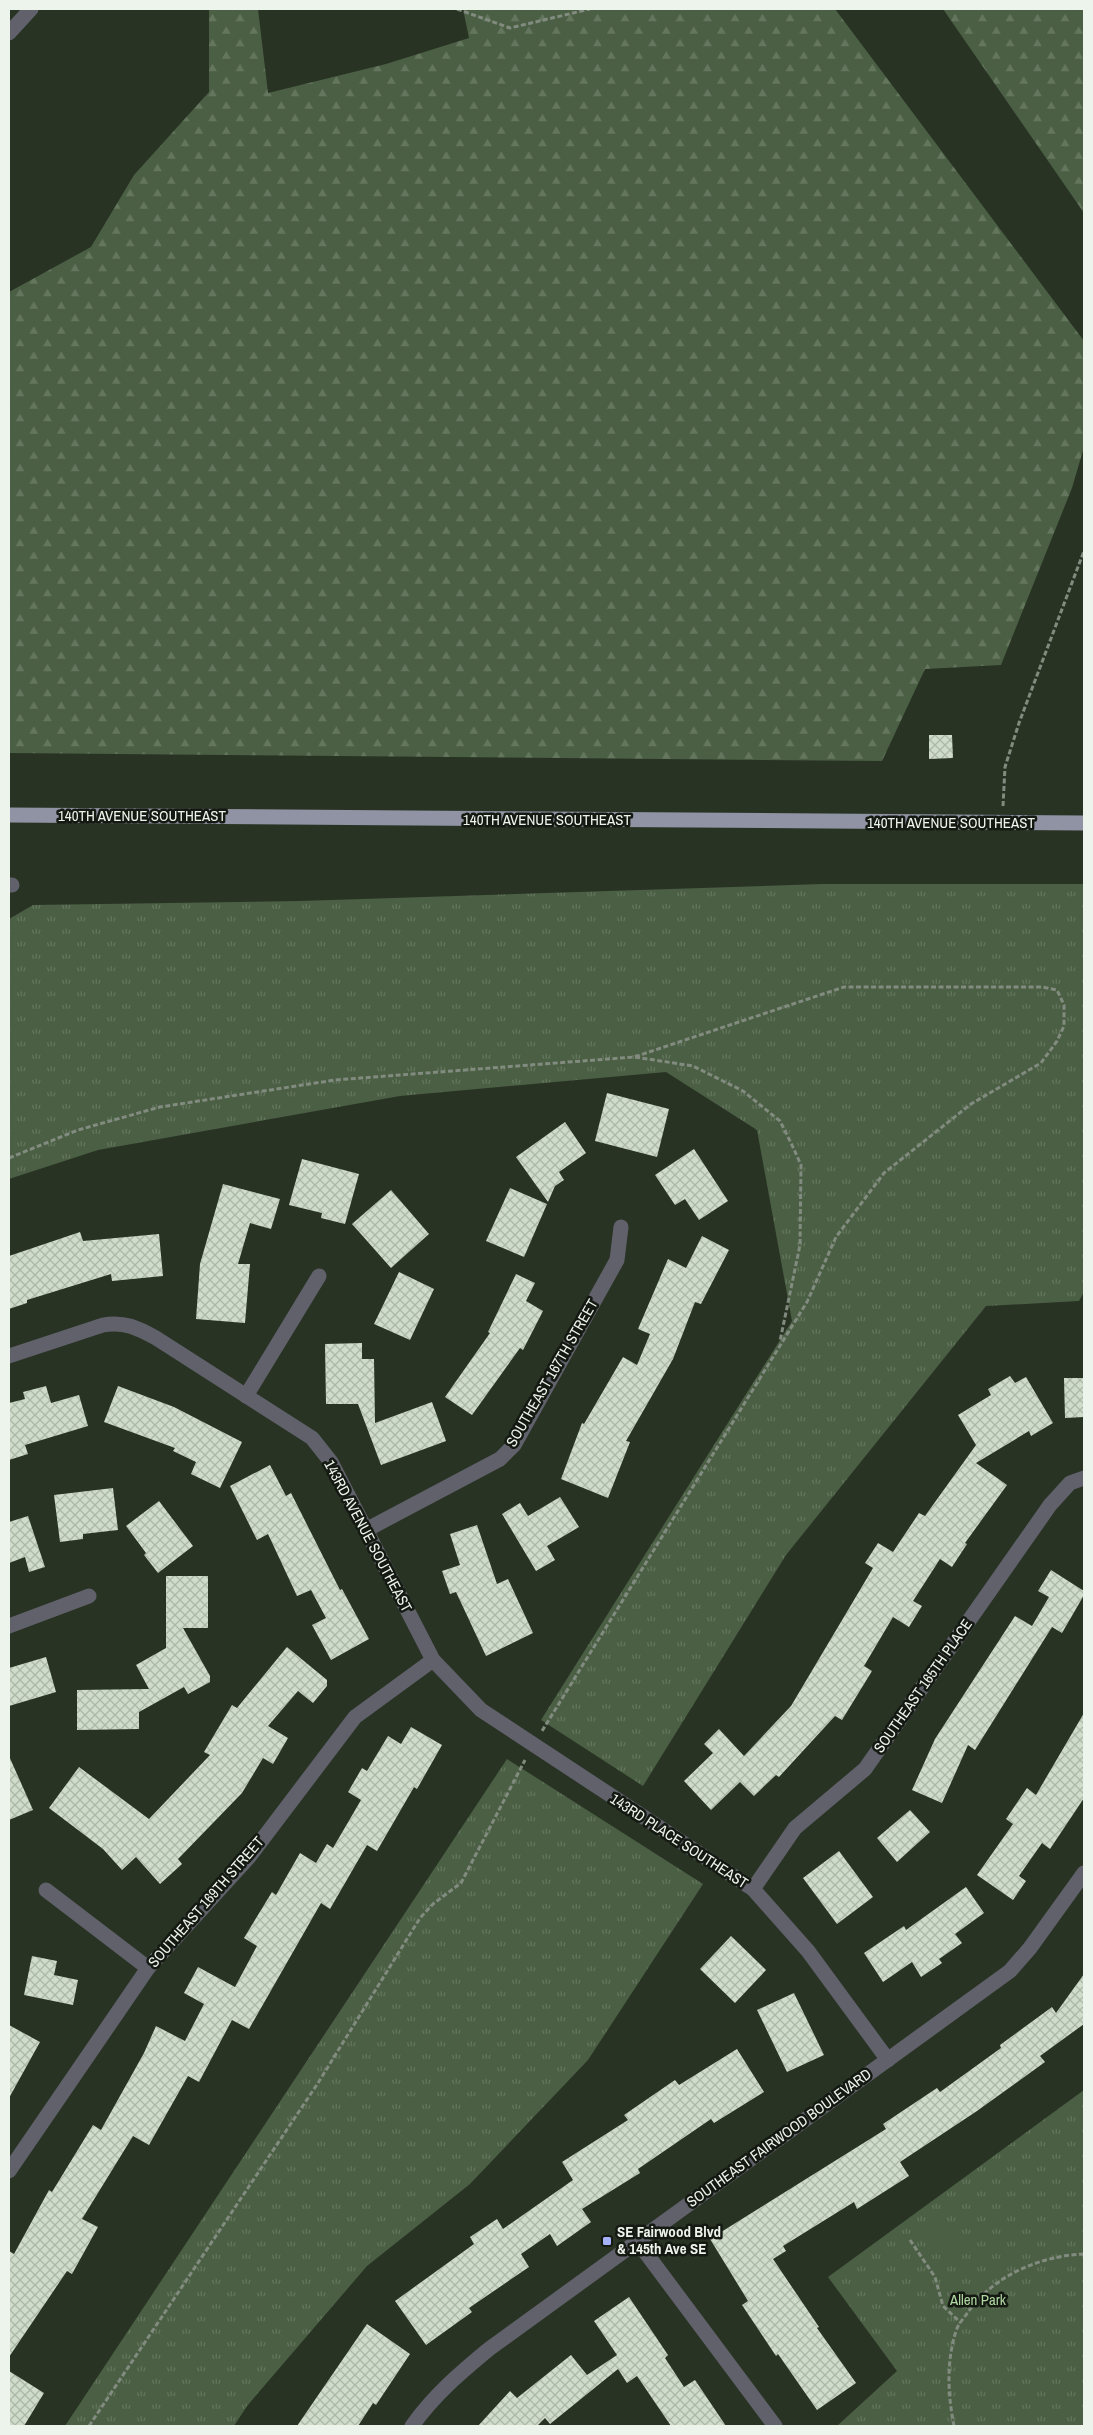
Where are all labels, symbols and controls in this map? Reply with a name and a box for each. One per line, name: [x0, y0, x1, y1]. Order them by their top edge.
street label: 140TH AVENUE SOUTHEAST: [58, 805, 226, 826]
street label: 140TH AVENUE SOUTHEAST: [463, 809, 631, 830]
street label: 140TH AVENUE SOUTHEAST: [867, 812, 1035, 833]
street label: SOUTHEAST 167TH STREET: [501, 1295, 603, 1450]
street label: 143RD AVENUE SOUTHEAST: [319, 1456, 418, 1616]
street label: SOUTHEAST 165TH PLACE: [868, 1615, 977, 1757]
street label: 143RD PLACE SOUTHEAST: [606, 1788, 753, 1893]
street label: SOUTHEAST 169TH STREET: [143, 1831, 269, 1972]
street label: SOUTHEAST FAIRWOOD BOULEVARD: [682, 2063, 875, 2212]
place label: SE Fairwood Blvd & 145th Ave SE: [617, 2221, 721, 2259]
marker: SE Fairwood Blvd & 145th Ave SE: [601, 2235, 613, 2247]
park label: Allen Park: [949, 2289, 1007, 2310]

